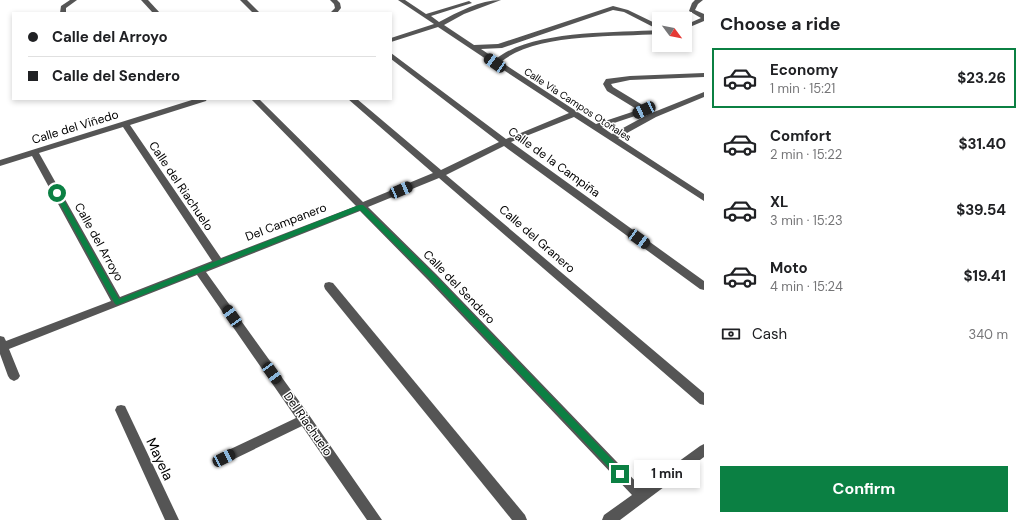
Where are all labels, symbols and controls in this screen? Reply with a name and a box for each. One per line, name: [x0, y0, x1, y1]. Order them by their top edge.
north arrow: [652, 12, 692, 52]
map controls: [652, 12, 692, 52]
text: Choose a ride: [720, 12, 841, 36]
text: Calle del Arroyo: [52, 27, 168, 47]
car: [482, 51, 508, 75]
icon: car: [722, 60, 758, 96]
text: Economy: [770, 60, 838, 80]
street label: Calle Vía Campos Otoñales: [522, 65, 634, 144]
text: Calle del Sendero: [52, 66, 180, 86]
text: $23.26: [957, 68, 1006, 88]
text: 1 min · 15:21: [770, 80, 835, 97]
car: [631, 99, 657, 121]
street label: Calle del Viñedo: [30, 106, 120, 148]
street label: Calle de la Campiña: [505, 123, 603, 201]
icon: car: [722, 126, 758, 162]
text: Comfort: [770, 126, 831, 146]
text: $31.40: [958, 134, 1006, 154]
street label: Calle del Riachuelo: [145, 138, 217, 234]
text: 2 min · 15:22: [770, 146, 842, 163]
car: [388, 180, 414, 200]
route start: [48, 184, 66, 202]
icon: car: [722, 192, 758, 228]
text: XL: [770, 192, 788, 212]
street label: Del Campanero: [243, 199, 329, 245]
street label: Calle del Arroyo: [71, 200, 127, 284]
text: $39.54: [956, 200, 1006, 220]
street label: Calle del Granero: [496, 202, 578, 276]
text: 3 min · 15:23: [770, 212, 843, 229]
car: [626, 227, 652, 251]
street label: Calle del Sendero: [420, 247, 498, 327]
icon: car: [722, 258, 758, 294]
text: Moto: [770, 258, 808, 278]
text: $19.41: [963, 266, 1006, 286]
text: 4 min · 15:24: [770, 278, 843, 295]
car: [220, 303, 244, 329]
icon: cash: [720, 323, 742, 345]
text: Cash: [752, 324, 787, 344]
text: 340 m: [968, 326, 1008, 343]
car: [260, 360, 284, 386]
street label: Del Riachuelo: [280, 389, 336, 459]
street label: Mayela: [142, 435, 178, 483]
car: [211, 447, 237, 469]
callout: 1 min: [634, 460, 700, 488]
route end: [611, 465, 629, 483]
text: 1 min: [651, 465, 683, 482]
button: Confirm: [720, 466, 1008, 512]

